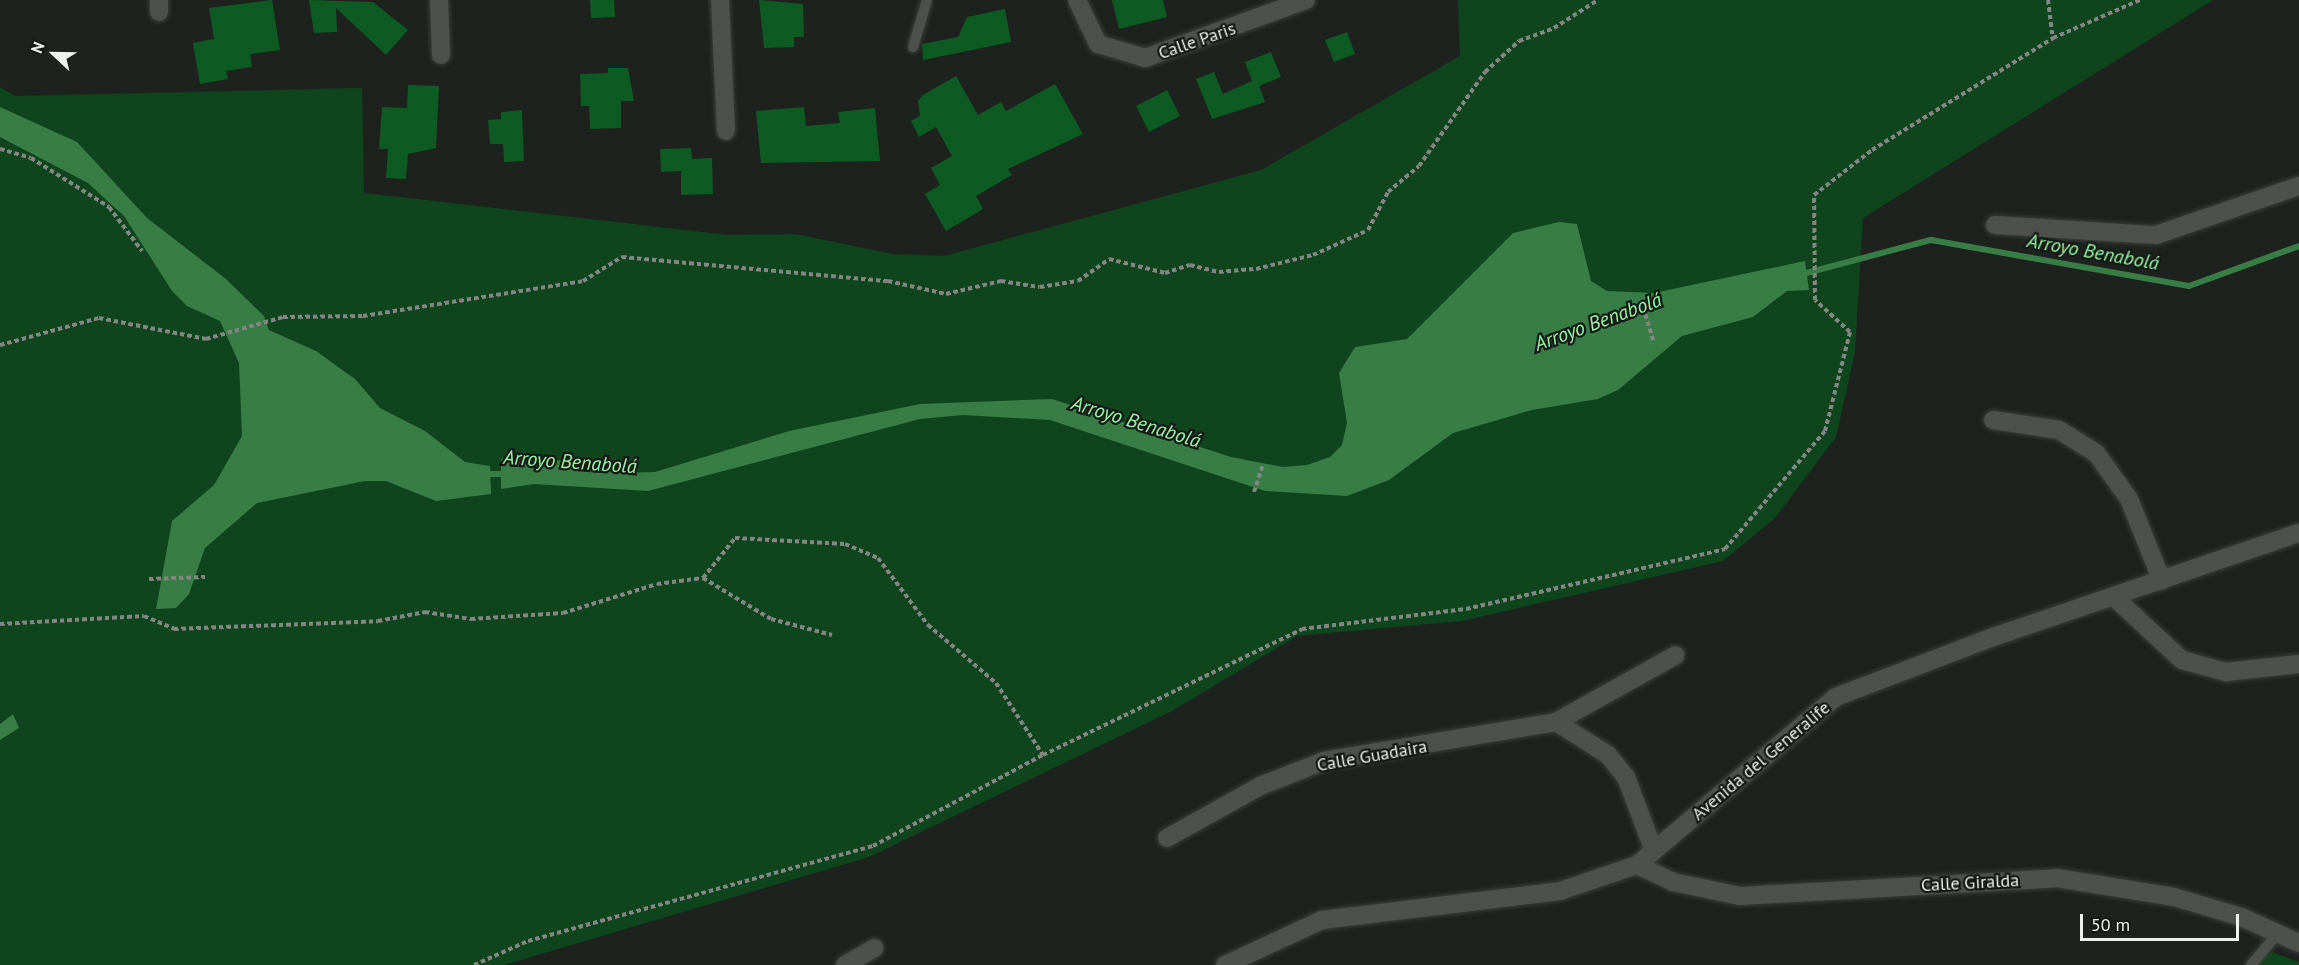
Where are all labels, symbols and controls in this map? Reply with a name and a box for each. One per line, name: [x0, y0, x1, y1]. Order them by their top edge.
street label: Calle Paris: [1156, 18, 1238, 64]
north arrow: [24, 24, 84, 84]
text: N: [26, 39, 49, 56]
water label: Arroyo Benabolá: [2025, 229, 2161, 275]
water label: Arroyo Benabolá: [1531, 288, 1665, 356]
water label: Arroyo Benabolá: [1069, 391, 1203, 453]
water label: Arroyo Benabolá: [503, 445, 637, 479]
street label: Avenida del Generalife: [1688, 697, 1834, 825]
street label: Calle Guadaira: [1315, 736, 1429, 776]
street label: Calle Giralda: [1920, 870, 2020, 896]
scale bar: [2083, 902, 2242, 940]
text: 50 m: [2091, 913, 2130, 936]

